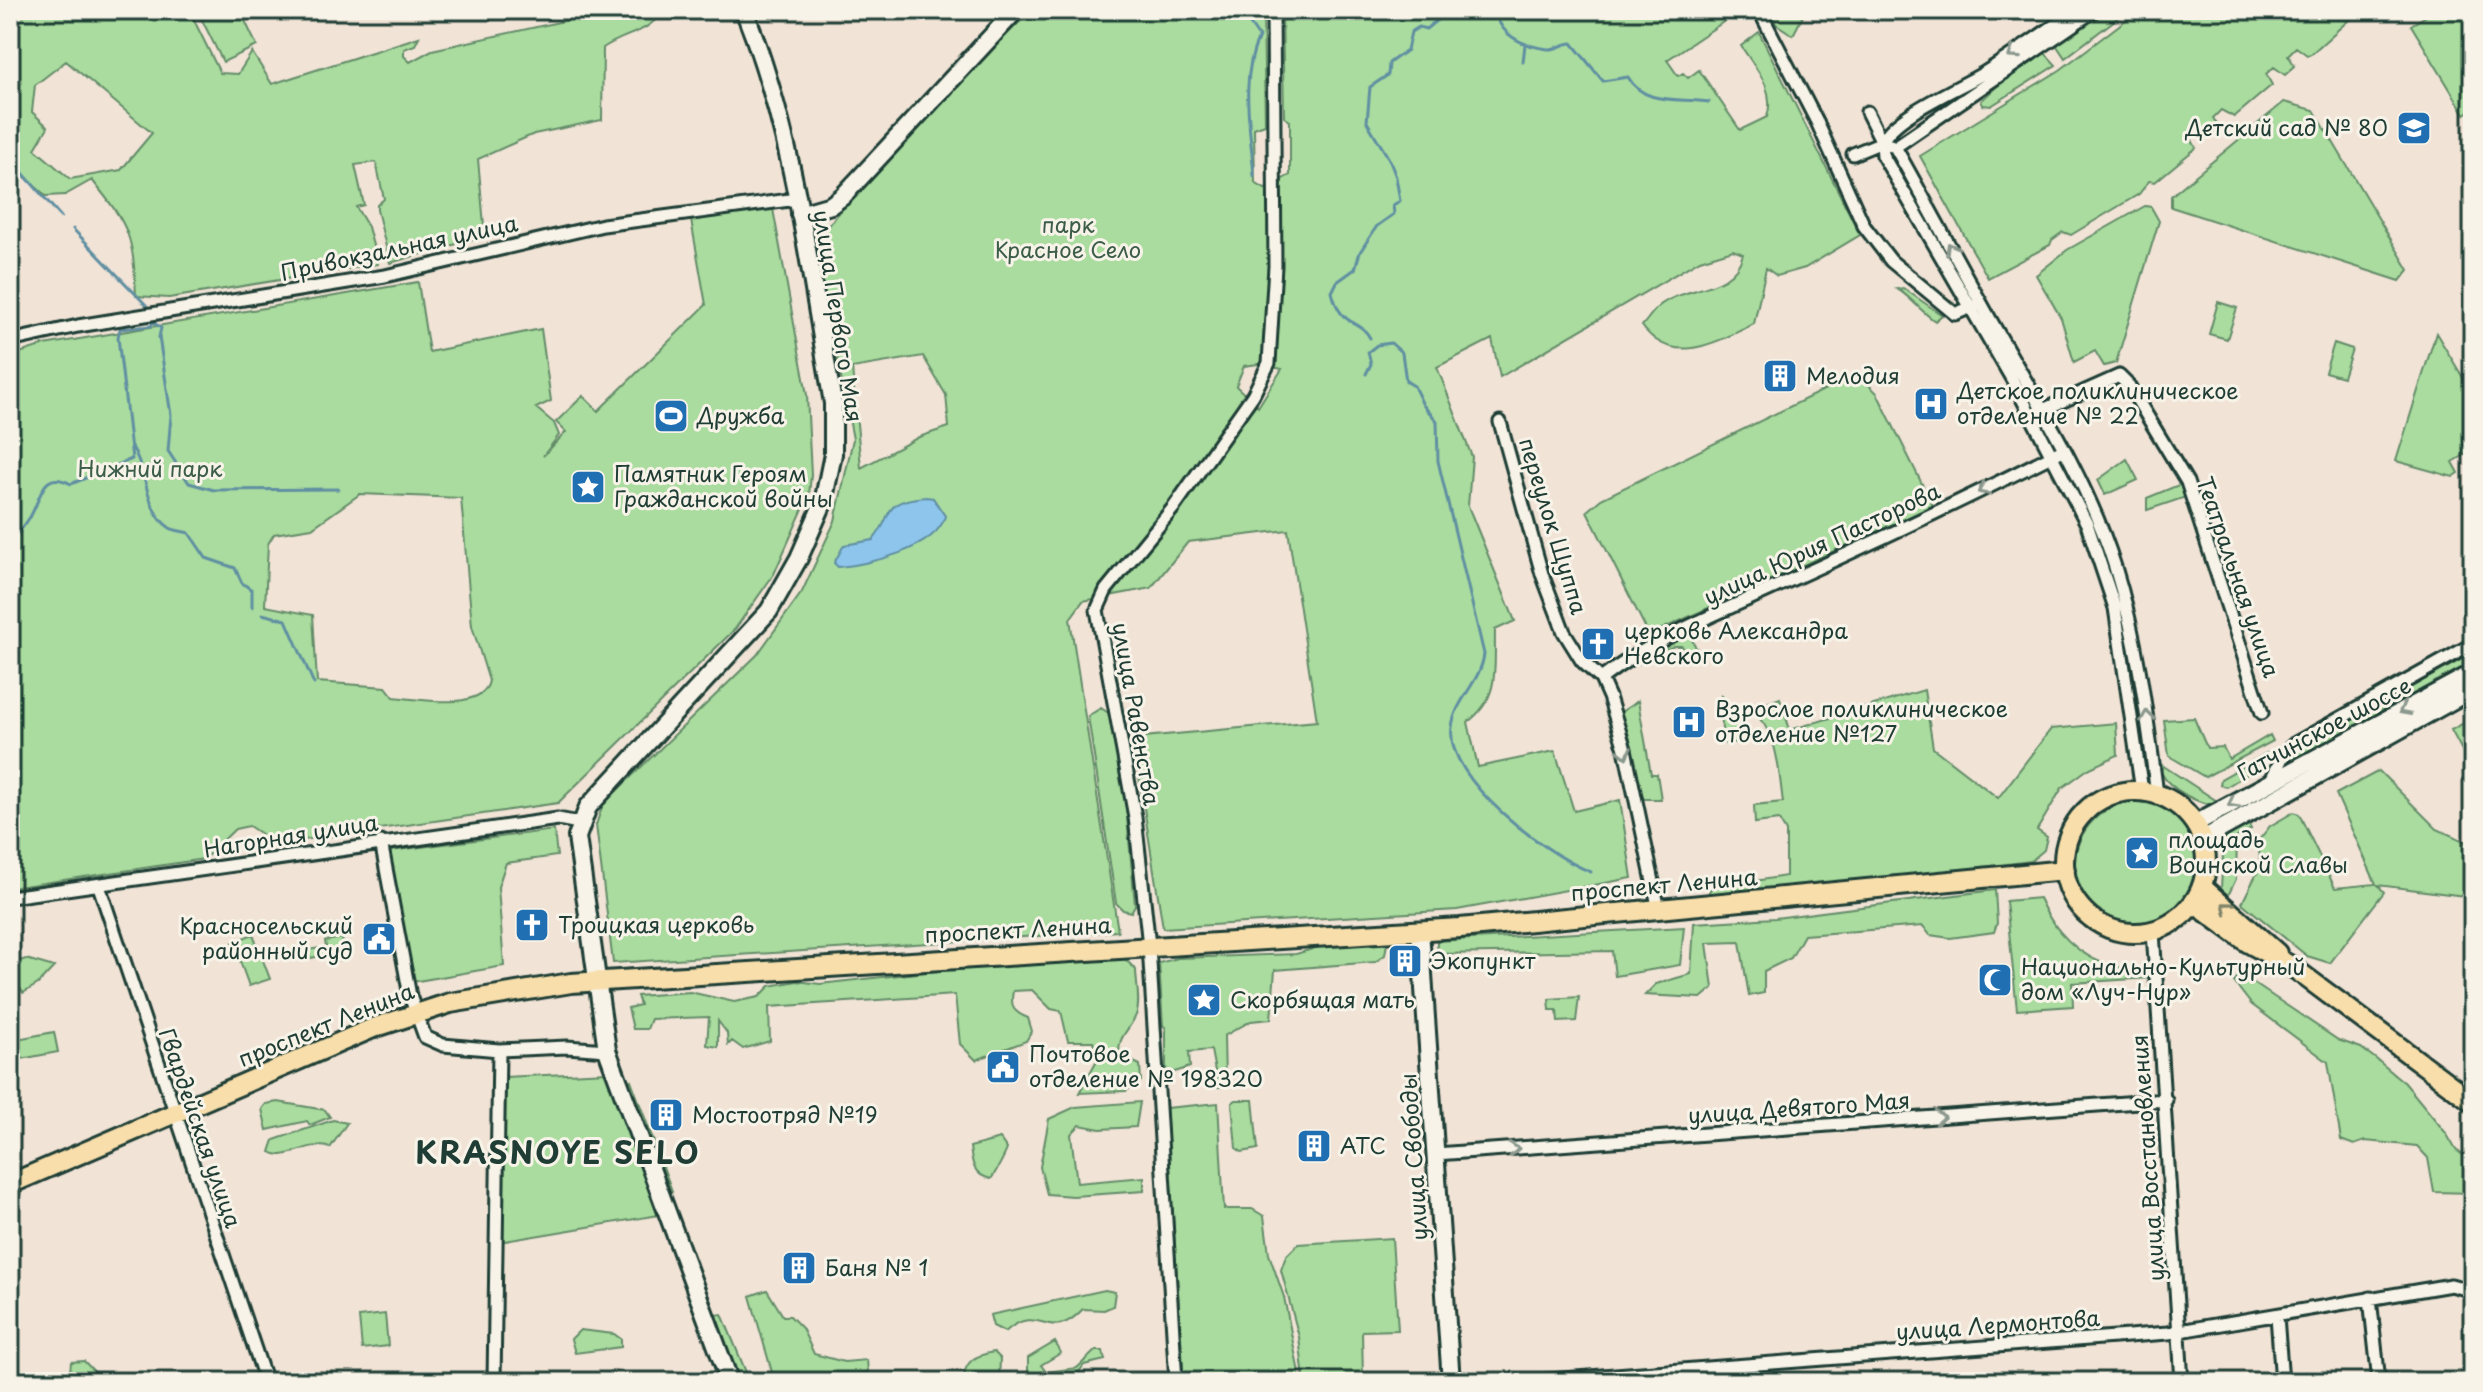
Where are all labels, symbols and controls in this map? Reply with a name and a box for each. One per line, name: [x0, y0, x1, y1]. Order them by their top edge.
one-way arrow: [2007, 44, 2021, 59]
school or university icon: Детский сад № 80: [2395, 109, 2433, 147]
place label: Детский сад № 80: [2184, 110, 2388, 143]
street label: Привокзальная улица: [277, 205, 521, 288]
street label: улица Первого Мая: [806, 207, 873, 424]
park label: парк Красное Село: [995, 207, 1141, 265]
one-way arrow: [1945, 243, 1961, 257]
building icon: Мелодия: [1761, 357, 1799, 395]
place label: Мелодия: [1806, 358, 1900, 391]
place label: Детское поликлиническое отделение № 22: [1956, 373, 2239, 431]
hospital icon: Детское поликлиническое отделение № 22: [1912, 385, 1950, 423]
sports icon: Дружба: [652, 397, 690, 435]
place label: Дружба: [696, 398, 784, 431]
street label: переулок Щуппа: [1512, 433, 1597, 618]
park label: Нижний парк: [78, 451, 223, 484]
place label: Памятник Героям Гражданской войны: [614, 456, 833, 514]
place icon: Памятник Героям Гражданской войны: [569, 468, 607, 506]
street label: Театральная улица: [2190, 472, 2289, 682]
street label: улица Юрия Пасторова: [1698, 473, 1945, 612]
one-way arrow: [1977, 480, 1992, 496]
place label: церковь Александра Невского: [1624, 613, 1848, 671]
street label: улица Равенства: [1105, 620, 1170, 808]
church icon: церковь Александра Невского: [1579, 625, 1617, 663]
street label: Гатчинское шоссе: [2230, 668, 2416, 788]
place label: Взрослое поликлиническое отделение №127: [1715, 691, 2008, 749]
one-way arrow: [2399, 700, 2413, 716]
hospital icon: Взрослое поликлиническое отделение №127: [1670, 703, 1708, 741]
one-way arrow: [2139, 710, 2156, 723]
one-way arrow: [1616, 745, 1633, 759]
one-way arrow: [2227, 793, 2242, 809]
street label: Нагорная улица: [201, 804, 380, 865]
place label: площадь Воинской Славы: [2168, 822, 2348, 880]
place icon: площадь Воинской Славы: [2123, 834, 2161, 872]
street label: проспект Ленина: [1569, 859, 1759, 908]
one-way arrow: [2222, 902, 2236, 917]
church icon: Троицкая церковь: [513, 906, 551, 944]
place label: Троицкая церковь: [558, 907, 754, 940]
street label: проспект Ленина: [924, 907, 1112, 950]
place label: Красносельский районный суд: [179, 908, 353, 966]
public building icon: Красносельский районный суд: [360, 920, 398, 958]
building icon: Экопункт: [1386, 942, 1424, 980]
place label: Экопункт: [1431, 943, 1536, 976]
place label: Национально-Культурный дом «Луч-Нур»: [2021, 949, 2305, 1007]
mosque icon: Национально-Культурный дом «Луч-Нур»: [1976, 961, 2014, 999]
street label: проспект Ленина: [232, 973, 419, 1074]
place icon: Скорбящая мать: [1185, 981, 1223, 1019]
place label: Скорбящая мать: [1230, 982, 1415, 1015]
street label: Гвардейская улица: [152, 1023, 251, 1232]
street label: улица Восстановления: [2121, 1034, 2172, 1283]
place label: Почтовое отделение № 198320: [1029, 1036, 1263, 1094]
public building icon: Почтовое отделение № 198320: [984, 1048, 1022, 1086]
street label: улица Свободы: [1390, 1072, 1435, 1242]
street label: улица Девятого Мая: [1687, 1082, 1911, 1131]
building icon: Мостоотряд №19: [647, 1096, 685, 1134]
place label: Мостоотряд №19: [692, 1097, 878, 1130]
one-way arrow: [1934, 1109, 1947, 1126]
building icon: АТС: [1295, 1127, 1333, 1165]
place label: АТС: [1340, 1128, 1386, 1161]
district label: KRASNOYE SELO: [415, 1129, 701, 1174]
one-way arrow: [1507, 1141, 1520, 1158]
building icon: Баня № 1: [780, 1249, 818, 1287]
place label: Баня № 1: [825, 1250, 928, 1283]
street label: улица Лермонтова: [1895, 1300, 2101, 1347]

